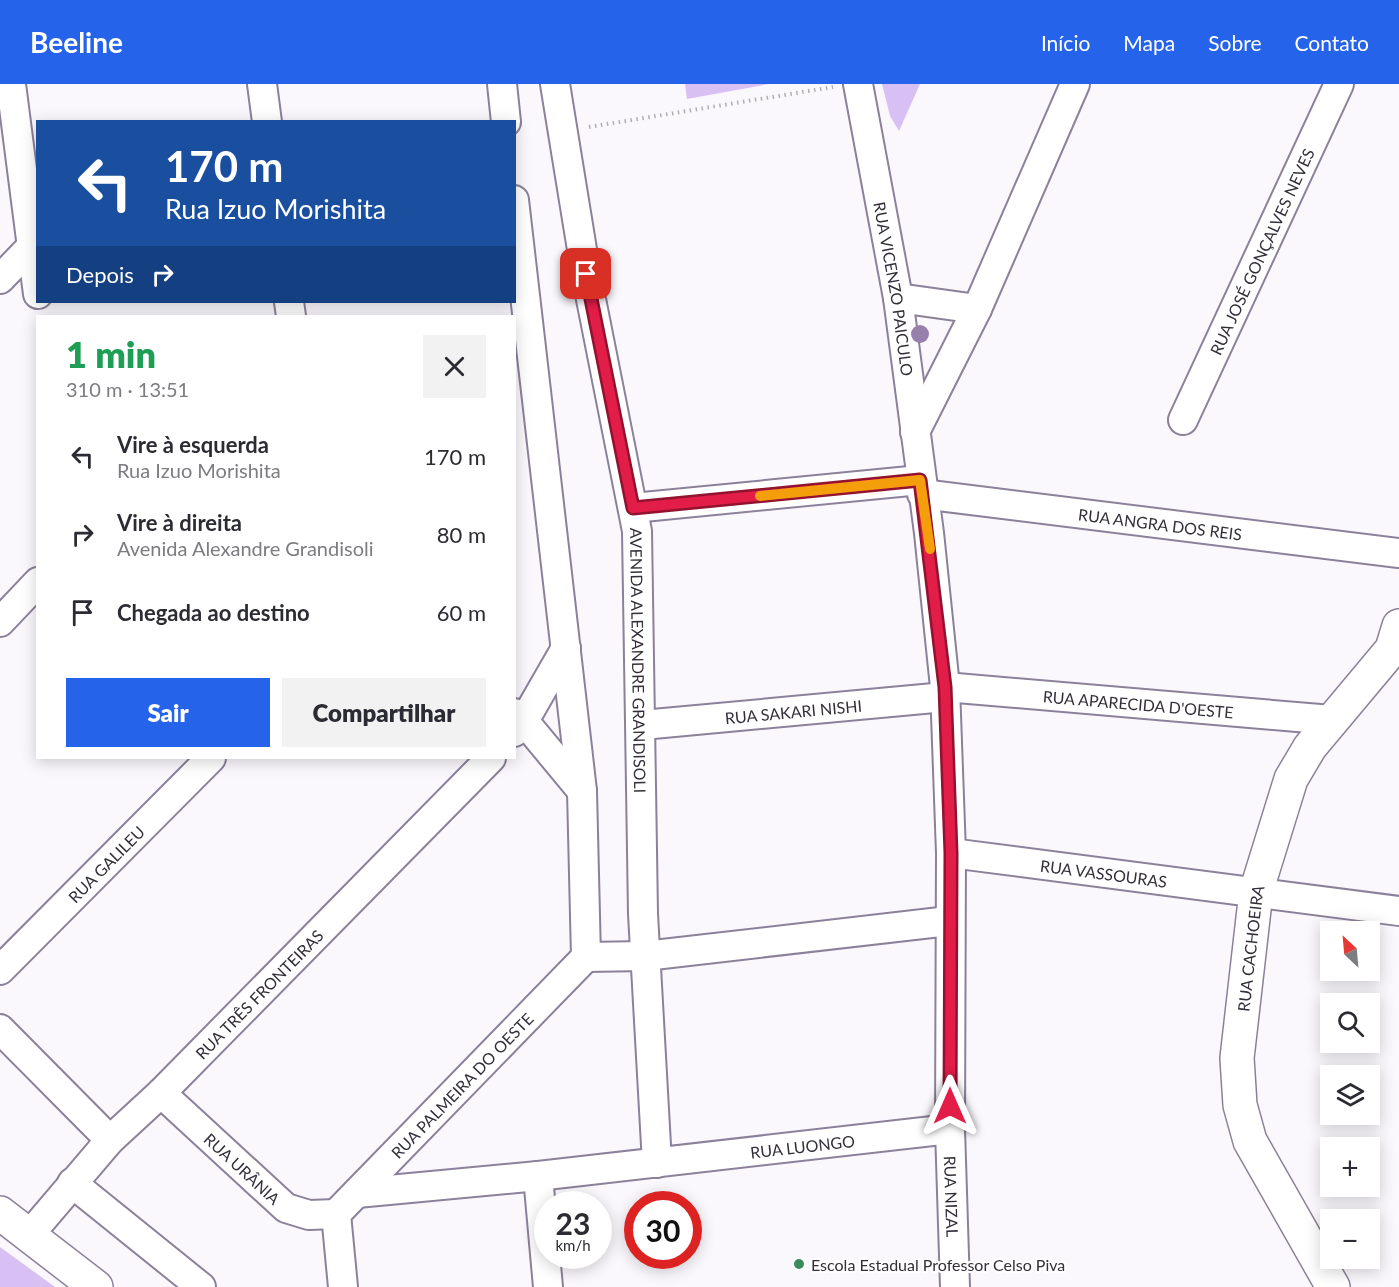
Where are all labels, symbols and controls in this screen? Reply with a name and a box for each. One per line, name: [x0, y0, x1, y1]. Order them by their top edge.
text: Beeline: [30, 25, 123, 59]
text: Início: [1041, 30, 1090, 55]
text: Mapa: [1123, 30, 1175, 55]
text: Sobre: [1208, 30, 1261, 55]
text: Contato: [1294, 30, 1369, 55]
text: 170 m: [165, 141, 283, 191]
icon: left: [66, 144, 144, 222]
street label: RUA JOSÉ GONÇALVES NEVES: [1205, 145, 1317, 357]
text: Rua Izuo Morishita: [165, 192, 386, 225]
street label: RUA VICENZO PAICULO: [871, 200, 918, 377]
pin: [560, 248, 611, 299]
icon: arrive: [569, 257, 602, 290]
icon: right: [146, 258, 179, 291]
text: Depois: [66, 261, 134, 288]
text: 1 min: [66, 332, 156, 376]
button: close: [423, 335, 486, 398]
text: 310 m · 13:51: [66, 377, 189, 401]
text: Vire à esquerda: [117, 431, 269, 458]
icon: left: [66, 440, 99, 473]
text: 170 m: [424, 443, 486, 470]
text: Rua Izuo Morishita: [117, 458, 281, 482]
street label: RUA ANGRA DOS REIS: [1077, 504, 1243, 543]
text: Vire à direita: [117, 509, 242, 536]
icon: right: [66, 518, 99, 551]
text: 80 m: [437, 521, 486, 548]
street label: AVENIDA ALEXANDRE GRANDISOLI: [627, 528, 651, 793]
text: Avenida Alexandre Grandisoli: [117, 536, 374, 560]
icon: arrive: [66, 596, 99, 629]
text: Chegada ao destino: [117, 599, 310, 626]
text: 60 m: [437, 599, 486, 626]
button: Sair: [66, 678, 270, 747]
button: Compartilhar: [282, 678, 486, 747]
street label: RUA APARECIDA D'OESTE: [1042, 686, 1234, 721]
street label: RUA SAKARI NISHI: [724, 695, 863, 727]
street label: RUA GALILEU: [64, 821, 148, 906]
street label: RUA VASSOURAS: [1039, 855, 1168, 890]
street label: RUA CACHOEIRA: [1233, 882, 1267, 1013]
north arrow: [1320, 921, 1380, 981]
map controls: [1320, 921, 1380, 1269]
street label: RUA TRÊS FRONTEIRAS: [191, 925, 326, 1062]
button: search: [1320, 993, 1380, 1053]
street label: RUA PALMEIRA DO OESTE: [387, 1008, 536, 1162]
button: layers: [1320, 1065, 1380, 1125]
position arrow: [918, 1074, 982, 1138]
street label: RUA URÂNIA: [201, 1129, 285, 1208]
street label: RUA LUONGO: [749, 1130, 856, 1161]
button: +: [1320, 1137, 1380, 1197]
street label: RUA NIZAL: [941, 1155, 963, 1237]
speed limit sign: 30: [624, 1191, 702, 1269]
text: 23: [556, 1205, 590, 1241]
button: −: [1320, 1209, 1380, 1269]
text: km/h: [555, 1236, 591, 1254]
place label: Escola Estadual Professor Celso Piva: [811, 1255, 1065, 1274]
marker: Escola Estadual Professor Celso Piva: [792, 1257, 806, 1271]

